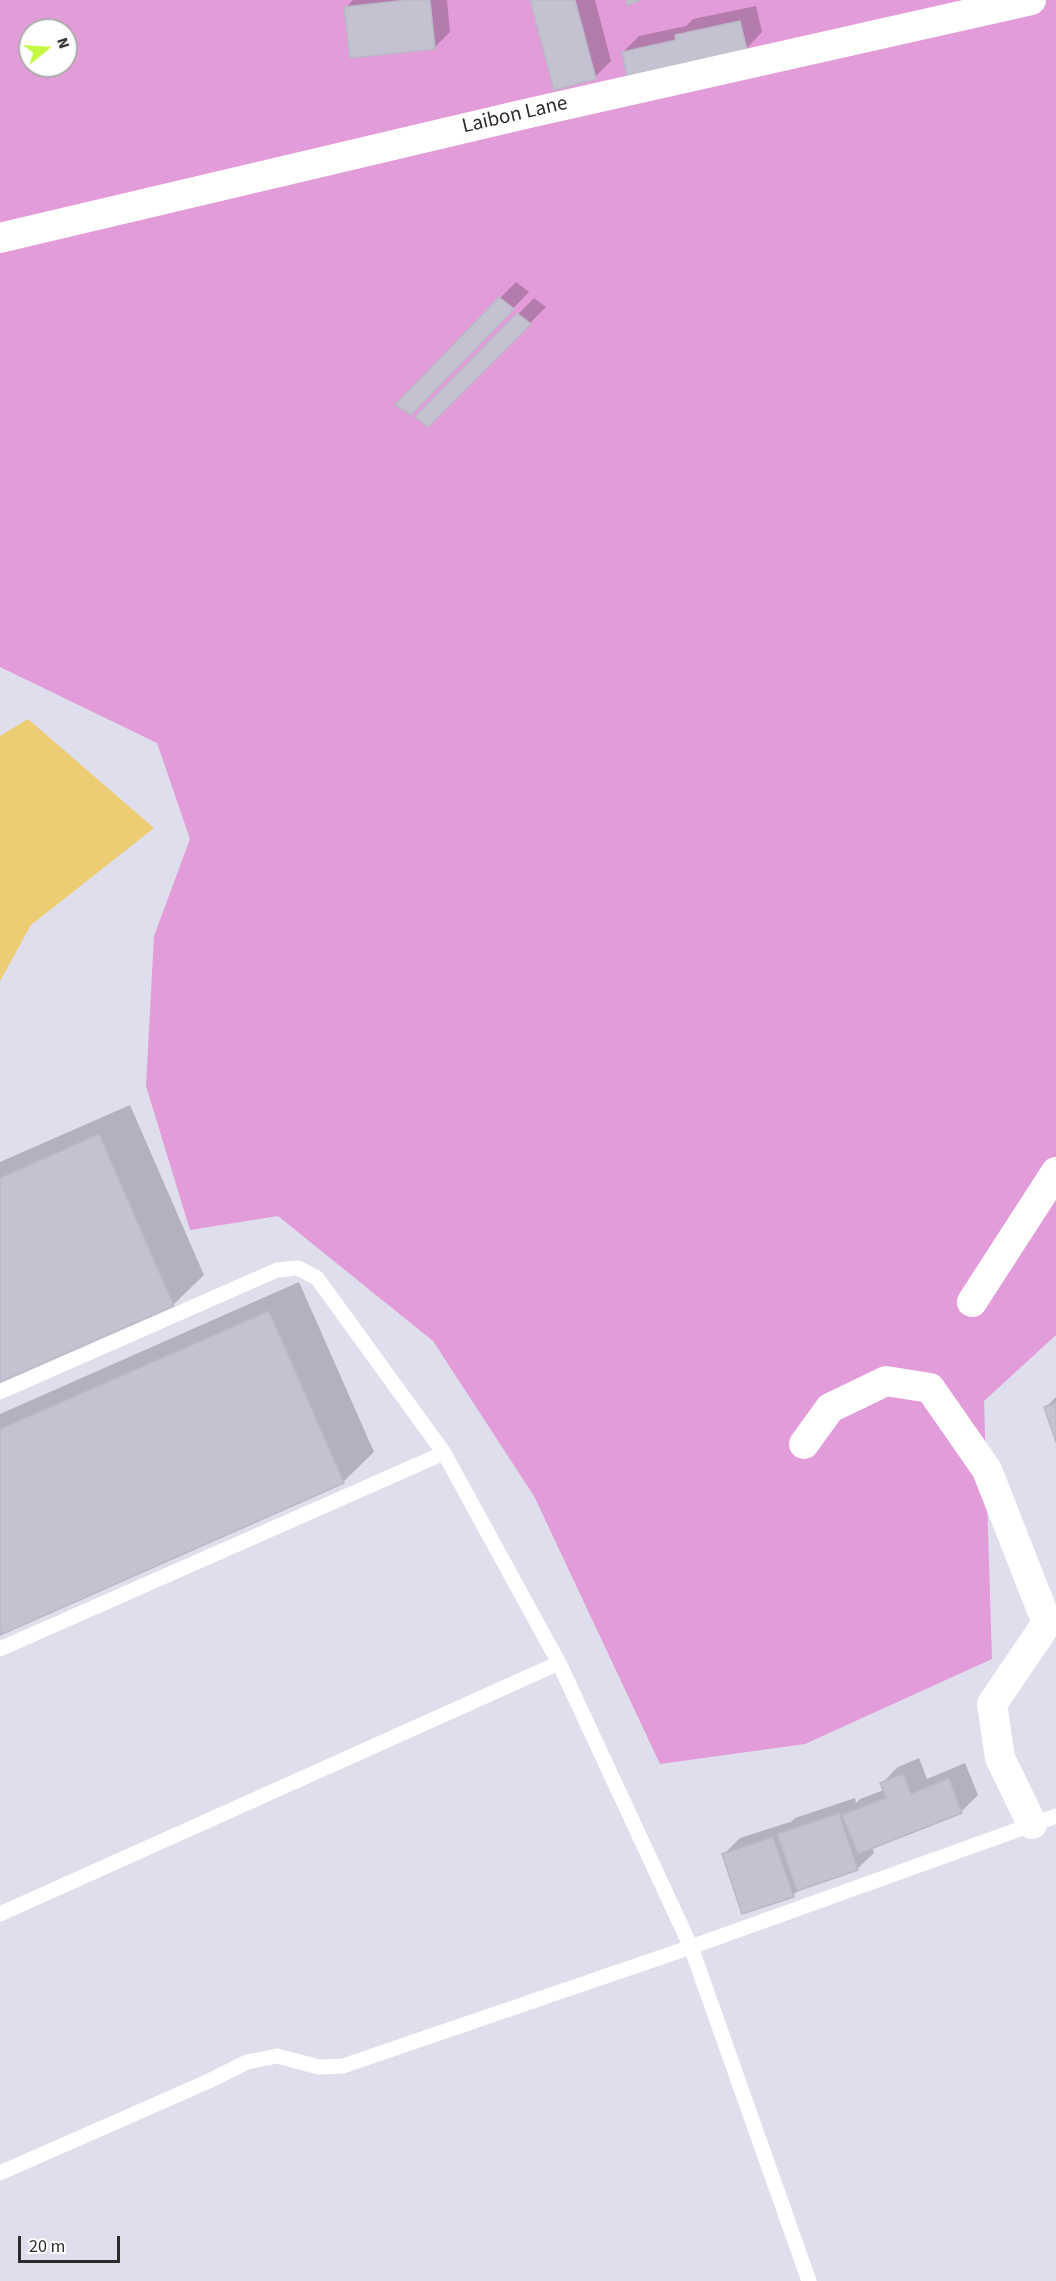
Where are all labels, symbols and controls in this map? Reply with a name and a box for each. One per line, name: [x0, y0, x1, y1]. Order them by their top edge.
north arrow: [18, 18, 78, 78]
text: N: [51, 35, 75, 52]
street label: Laibon Lane: [460, 92, 570, 140]
scale bar: [21, 2224, 123, 2262]
text: 20 m: [29, 2234, 65, 2259]

